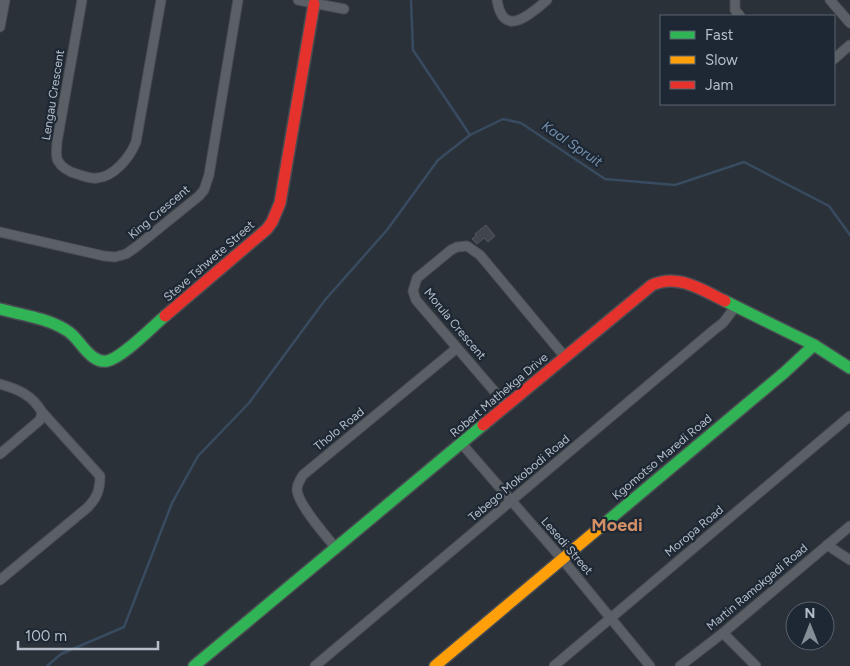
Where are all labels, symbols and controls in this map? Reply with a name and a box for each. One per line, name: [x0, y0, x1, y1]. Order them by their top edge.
legend: [660, 15, 835, 105]
text: Fast: [705, 26, 734, 44]
street label: Lengau Crescent: [39, 48, 67, 141]
text: Slow: [705, 51, 738, 69]
text: Jam: [705, 76, 733, 94]
water label: Kaal Spruit: [538, 118, 606, 171]
street label: King Crescent: [125, 182, 193, 242]
street label: Steve Tshwete Street: [161, 217, 258, 304]
street label: Morula Crescent: [421, 286, 489, 363]
street label: Robert Mathekga Drive: [447, 350, 551, 440]
street label: Tholo Road: [311, 405, 367, 453]
street label: Kgomotso Maredi Road: [609, 411, 715, 503]
street label: Tebego Mokobodi Road: [466, 432, 572, 524]
street label: Moropa Road: [662, 503, 726, 559]
street label: Lesedi Street: [538, 514, 596, 578]
district label: Moedi: [591, 514, 643, 536]
street label: Martin Ramokgadi Road: [704, 541, 810, 633]
north arrow: [785, 601, 835, 651]
text: N: [805, 605, 815, 622]
scale bar: [18, 618, 158, 650]
text: 100 m: [25, 627, 67, 645]

